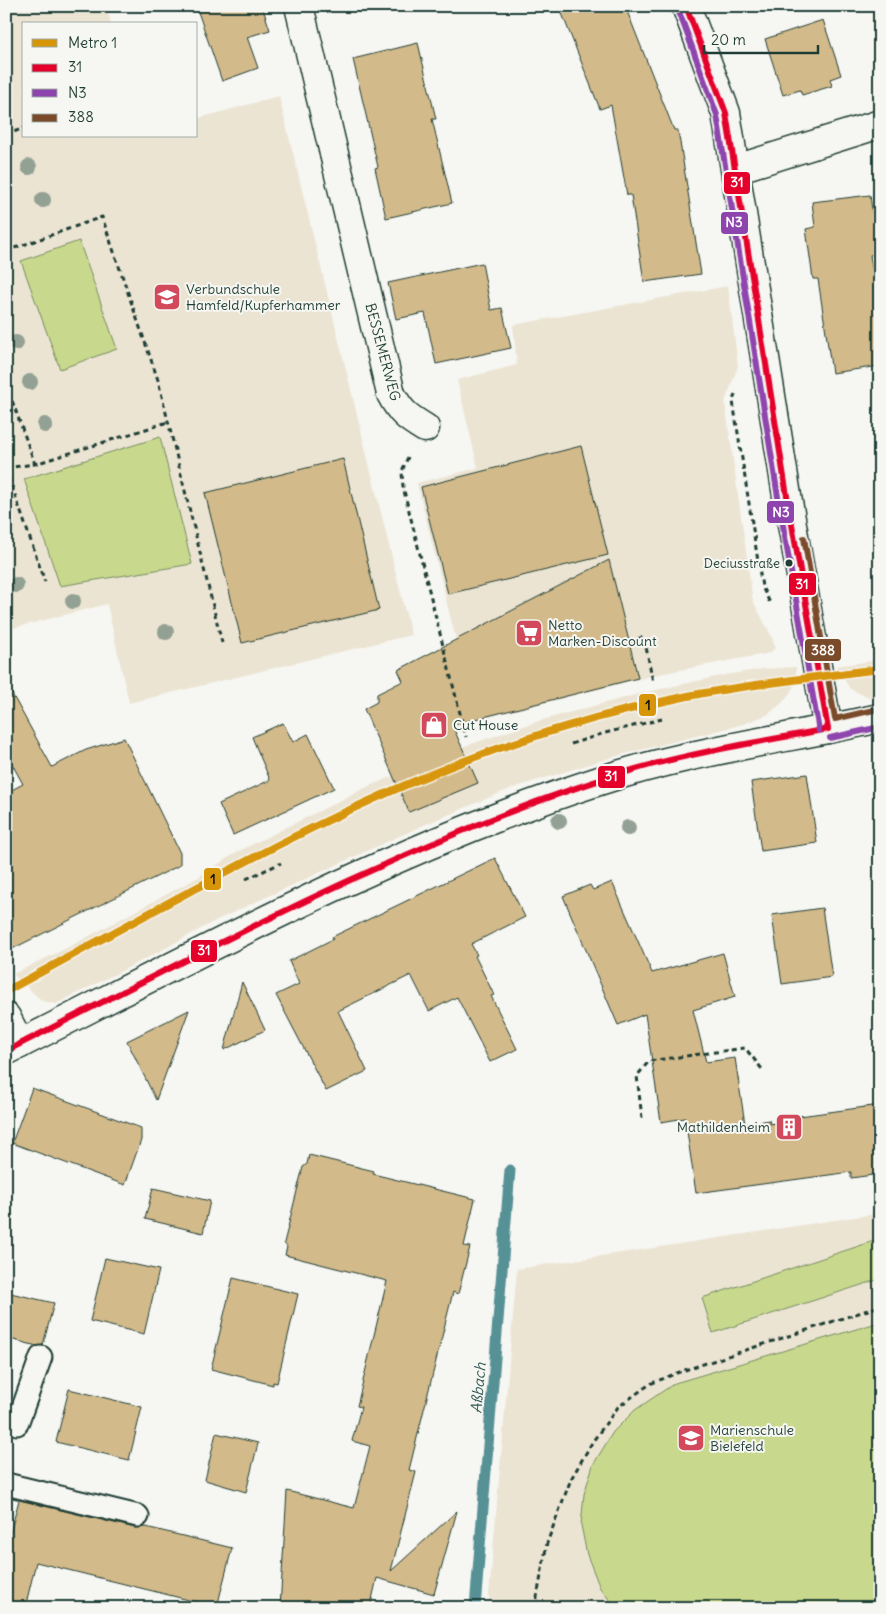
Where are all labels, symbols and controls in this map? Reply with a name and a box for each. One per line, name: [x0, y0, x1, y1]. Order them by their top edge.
legend: [22, 22, 198, 138]
scale bar: [704, 22, 817, 54]
text: 20 m: [711, 30, 746, 49]
text: Metro 1: [68, 33, 117, 52]
text: 31: [68, 57, 82, 76]
text: N3: [68, 83, 87, 102]
text: 388: [68, 107, 94, 126]
line badge: 31: [723, 171, 751, 195]
text: 31: [730, 173, 744, 191]
line badge: N3: [720, 211, 749, 235]
text: N3: [725, 213, 743, 231]
place label: Verbundschule Hamfeld/Kupferhammer: [186, 280, 341, 314]
school or university icon: Verbundschule Hamfeld/Kupferhammer: [152, 282, 182, 312]
street label: BESSEMERWEG: [361, 301, 405, 403]
line badge: N3: [766, 500, 795, 524]
text: N3: [772, 503, 790, 521]
place label: Deciusstraße: [704, 555, 780, 572]
marker: Deciusstraße: [784, 558, 794, 568]
line badge: 31: [788, 572, 817, 596]
text: 31: [795, 575, 809, 593]
place label: Netto Marken-Discount: [548, 616, 657, 650]
supermarket icon: Netto Marken-Discount: [514, 618, 544, 648]
line badge: 388: [804, 638, 842, 662]
text: 388: [811, 641, 835, 659]
line badge: 1: [638, 693, 657, 717]
text: 1: [645, 696, 651, 714]
shop icon: Cut House: [419, 710, 449, 740]
place label: Cut House: [453, 716, 518, 734]
line badge: 31: [597, 765, 626, 789]
text: 31: [604, 767, 618, 785]
line badge: 1: [203, 867, 222, 891]
text: 1: [210, 870, 216, 888]
line badge: 31: [190, 939, 218, 963]
text: 31: [197, 941, 211, 959]
building icon: Mathildenheim: [774, 1112, 804, 1142]
place label: Mathildenheim: [677, 1118, 770, 1136]
water label: Aßbach: [466, 1362, 490, 1414]
place label: Marienschule Bielefeld: [710, 1421, 794, 1455]
school or university icon: Marienschule Bielefeld: [676, 1423, 706, 1453]

